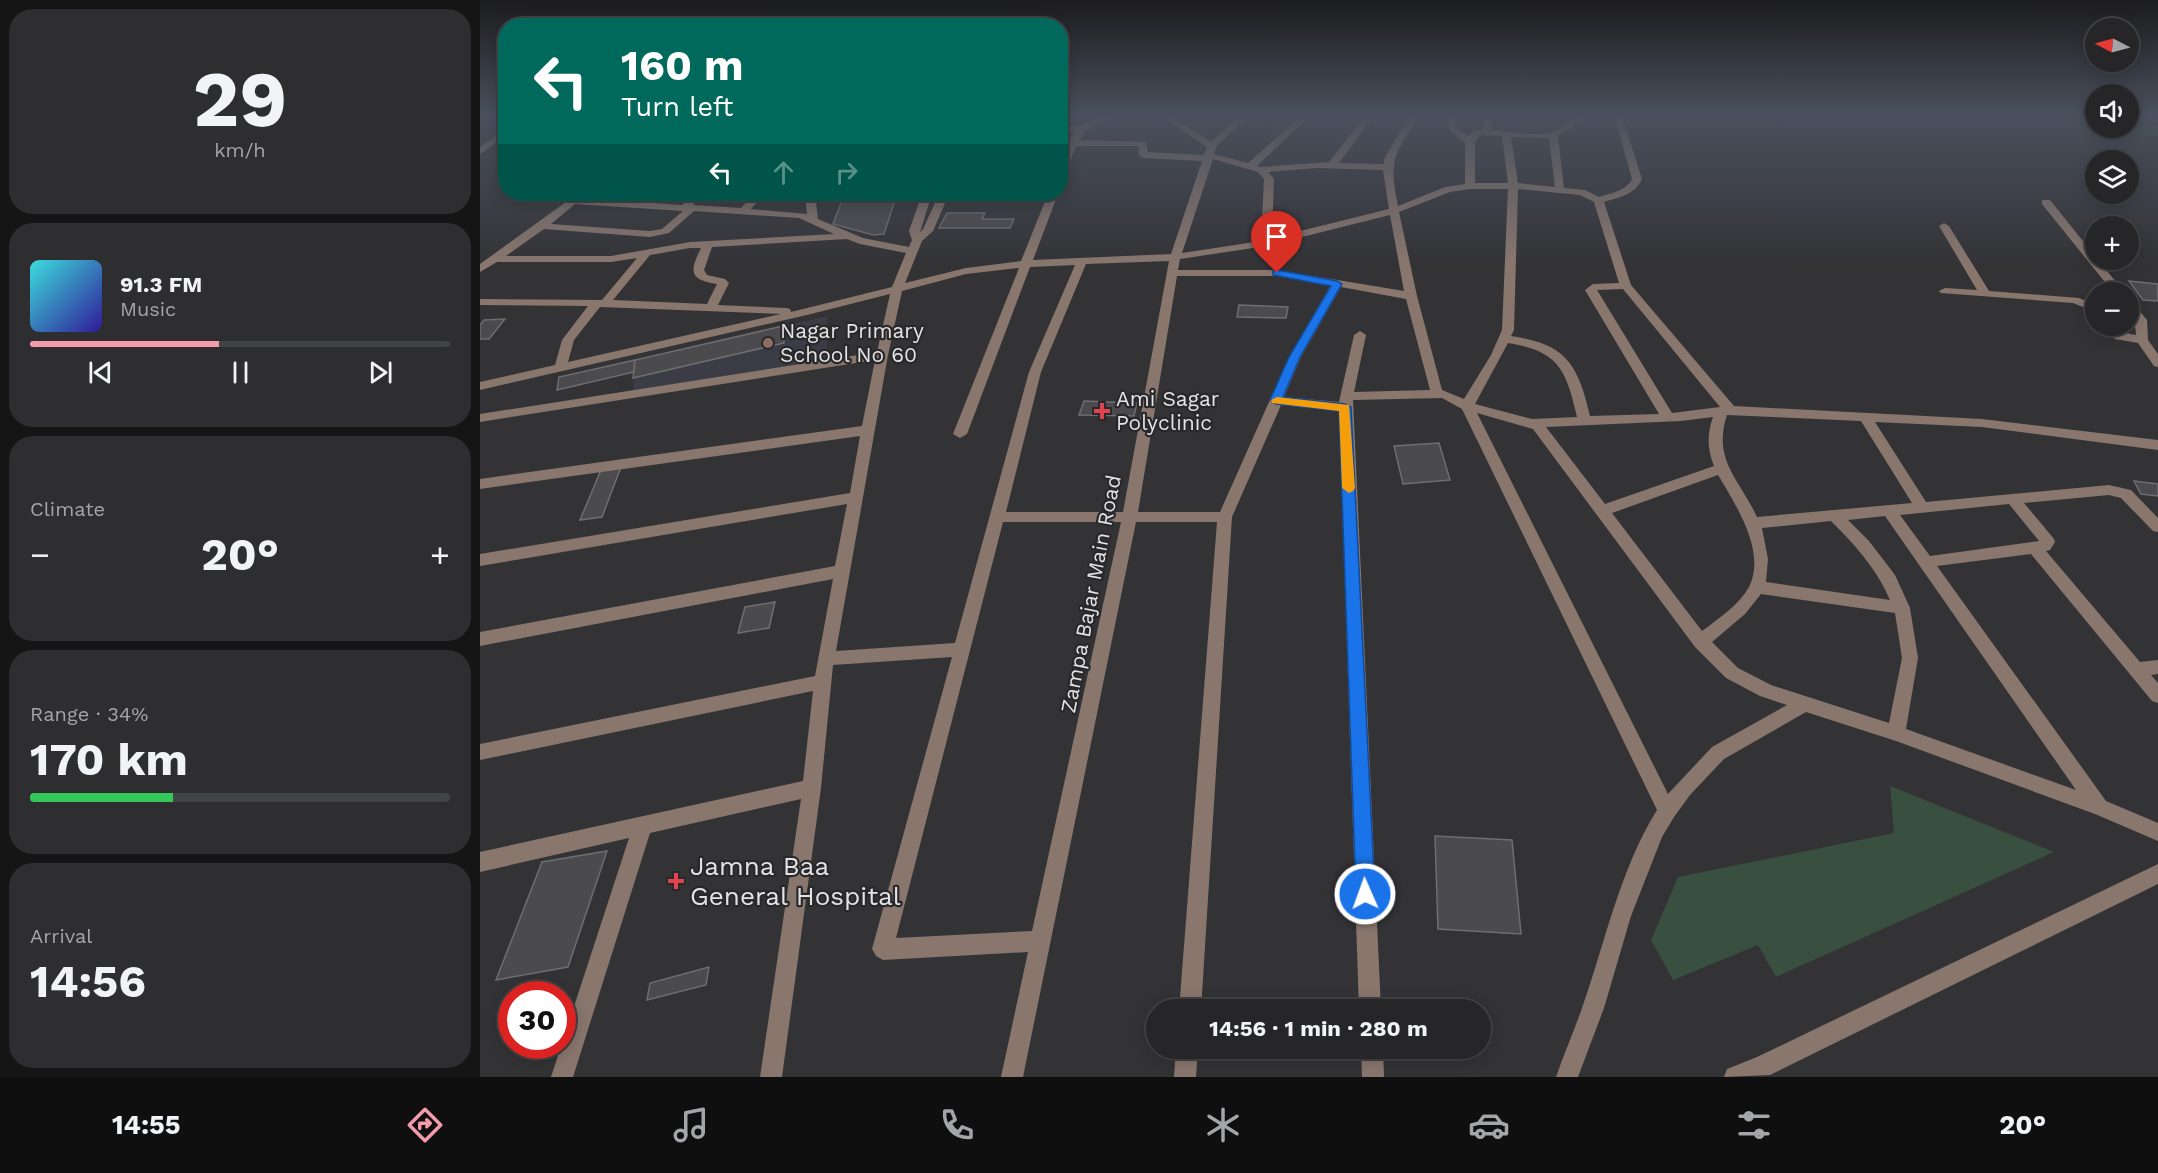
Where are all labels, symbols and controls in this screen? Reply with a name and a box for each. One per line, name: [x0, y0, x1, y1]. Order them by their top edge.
north arrow: [2085, 18, 2139, 72]
map controls: [2085, 18, 2139, 336]
text: 160 m: [621, 41, 744, 90]
icon: left: [522, 42, 600, 120]
text: 29: [193, 53, 287, 145]
button: sound: [2085, 84, 2139, 138]
text: Turn left: [621, 91, 733, 123]
text: km/h: [214, 138, 266, 162]
button: layers: [2085, 150, 2139, 204]
icon: left: [704, 156, 737, 189]
icon: ahead: [767, 156, 800, 189]
icon: right: [830, 156, 863, 189]
pin: [1251, 211, 1302, 273]
button: +: [2085, 216, 2139, 270]
icon: arrive: [1260, 220, 1293, 253]
text: 91.3 FM: [120, 272, 202, 297]
button: −: [2085, 282, 2139, 336]
text: Music: [120, 297, 176, 321]
place label: Nagar Primary School No 60: [780, 318, 924, 367]
marker: Nagar Primary School No 60: [761, 336, 775, 350]
icon: previous: [84, 356, 117, 389]
icon: pause: [224, 356, 257, 389]
icon: next: [364, 356, 397, 389]
place label: Ami Sagar Polyclinic: [1116, 386, 1220, 435]
marker: Ami Sagar Polyclinic: [1093, 402, 1111, 420]
street label: Zampa Bajar Main Road: [1055, 473, 1126, 715]
text: Climate: [30, 497, 105, 521]
text: 20°: [201, 528, 279, 581]
text: −: [30, 535, 50, 574]
text: +: [430, 535, 450, 574]
text: Range · 34%: [30, 702, 148, 726]
text: 170 km: [30, 733, 188, 786]
place label: Jamna Baa General Hospital: [690, 851, 901, 911]
position arrow: [1333, 862, 1397, 926]
marker: Jamna Baa General Hospital: [667, 872, 685, 890]
text: Arrival: [30, 924, 92, 948]
text: 14:56: [30, 955, 146, 1008]
speed limit sign: 30: [498, 981, 576, 1059]
text: 14:56 · 1 min · 280 m: [1209, 1016, 1428, 1041]
icon: directions: [404, 1104, 446, 1146]
icon: music: [670, 1104, 712, 1146]
icon: phone: [936, 1104, 978, 1146]
icon: climate: [1202, 1104, 1244, 1146]
icon: car: [1468, 1104, 1510, 1146]
icon: filters: [1733, 1104, 1775, 1146]
text: 14:55: [112, 1109, 181, 1141]
text: 20°: [1999, 1109, 2046, 1141]

